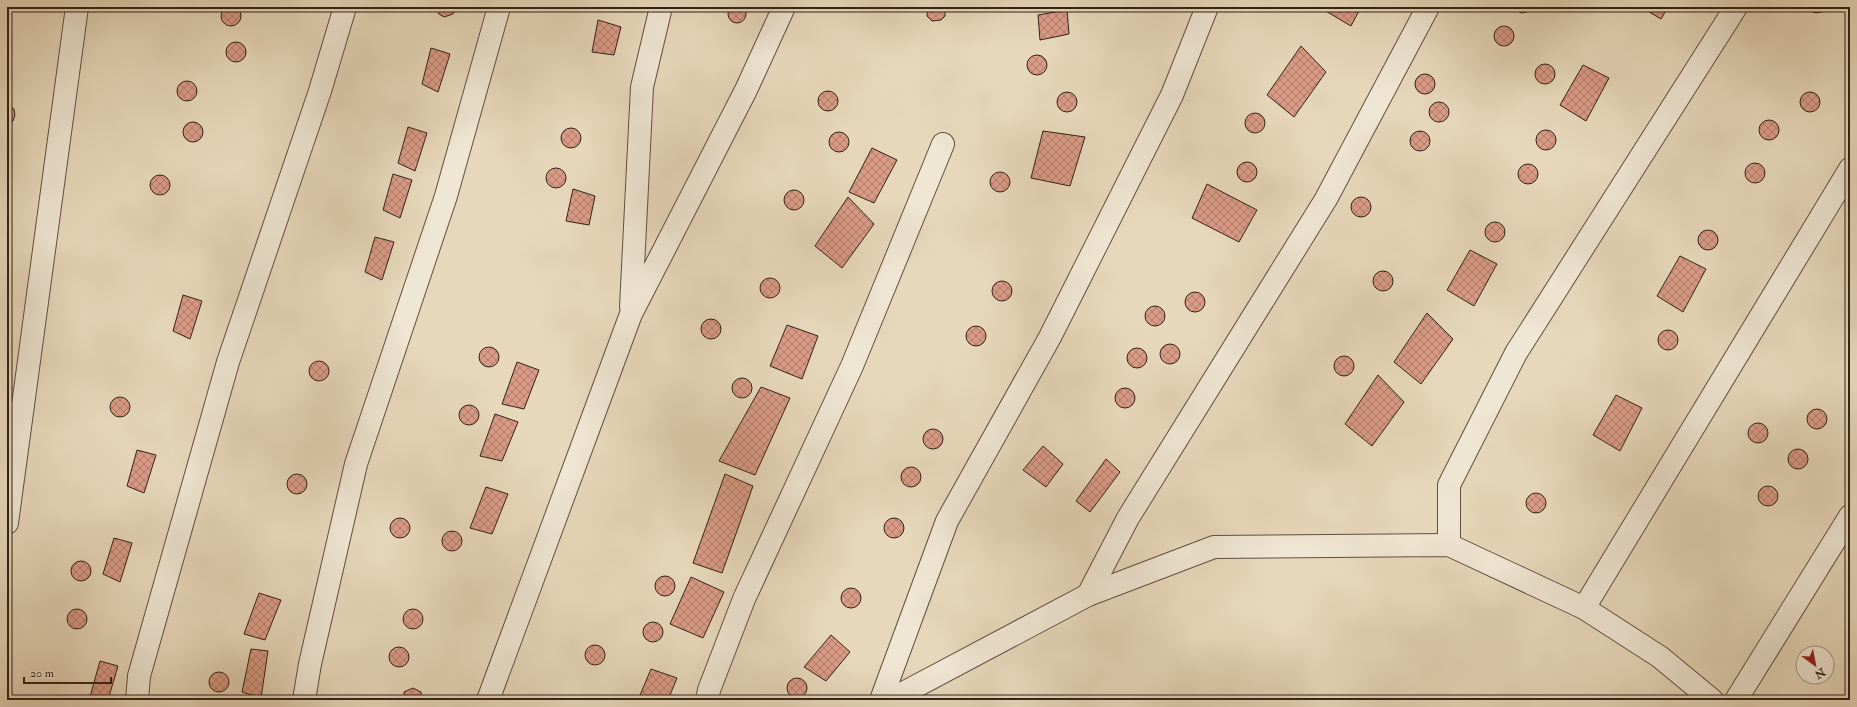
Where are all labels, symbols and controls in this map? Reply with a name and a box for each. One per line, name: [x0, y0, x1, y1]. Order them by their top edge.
north arrow: [1795, 645, 1835, 685]
scale bar: [24, 659, 111, 685]
text: N: [1811, 664, 1829, 682]
text: 20 m: [30, 666, 55, 681]

